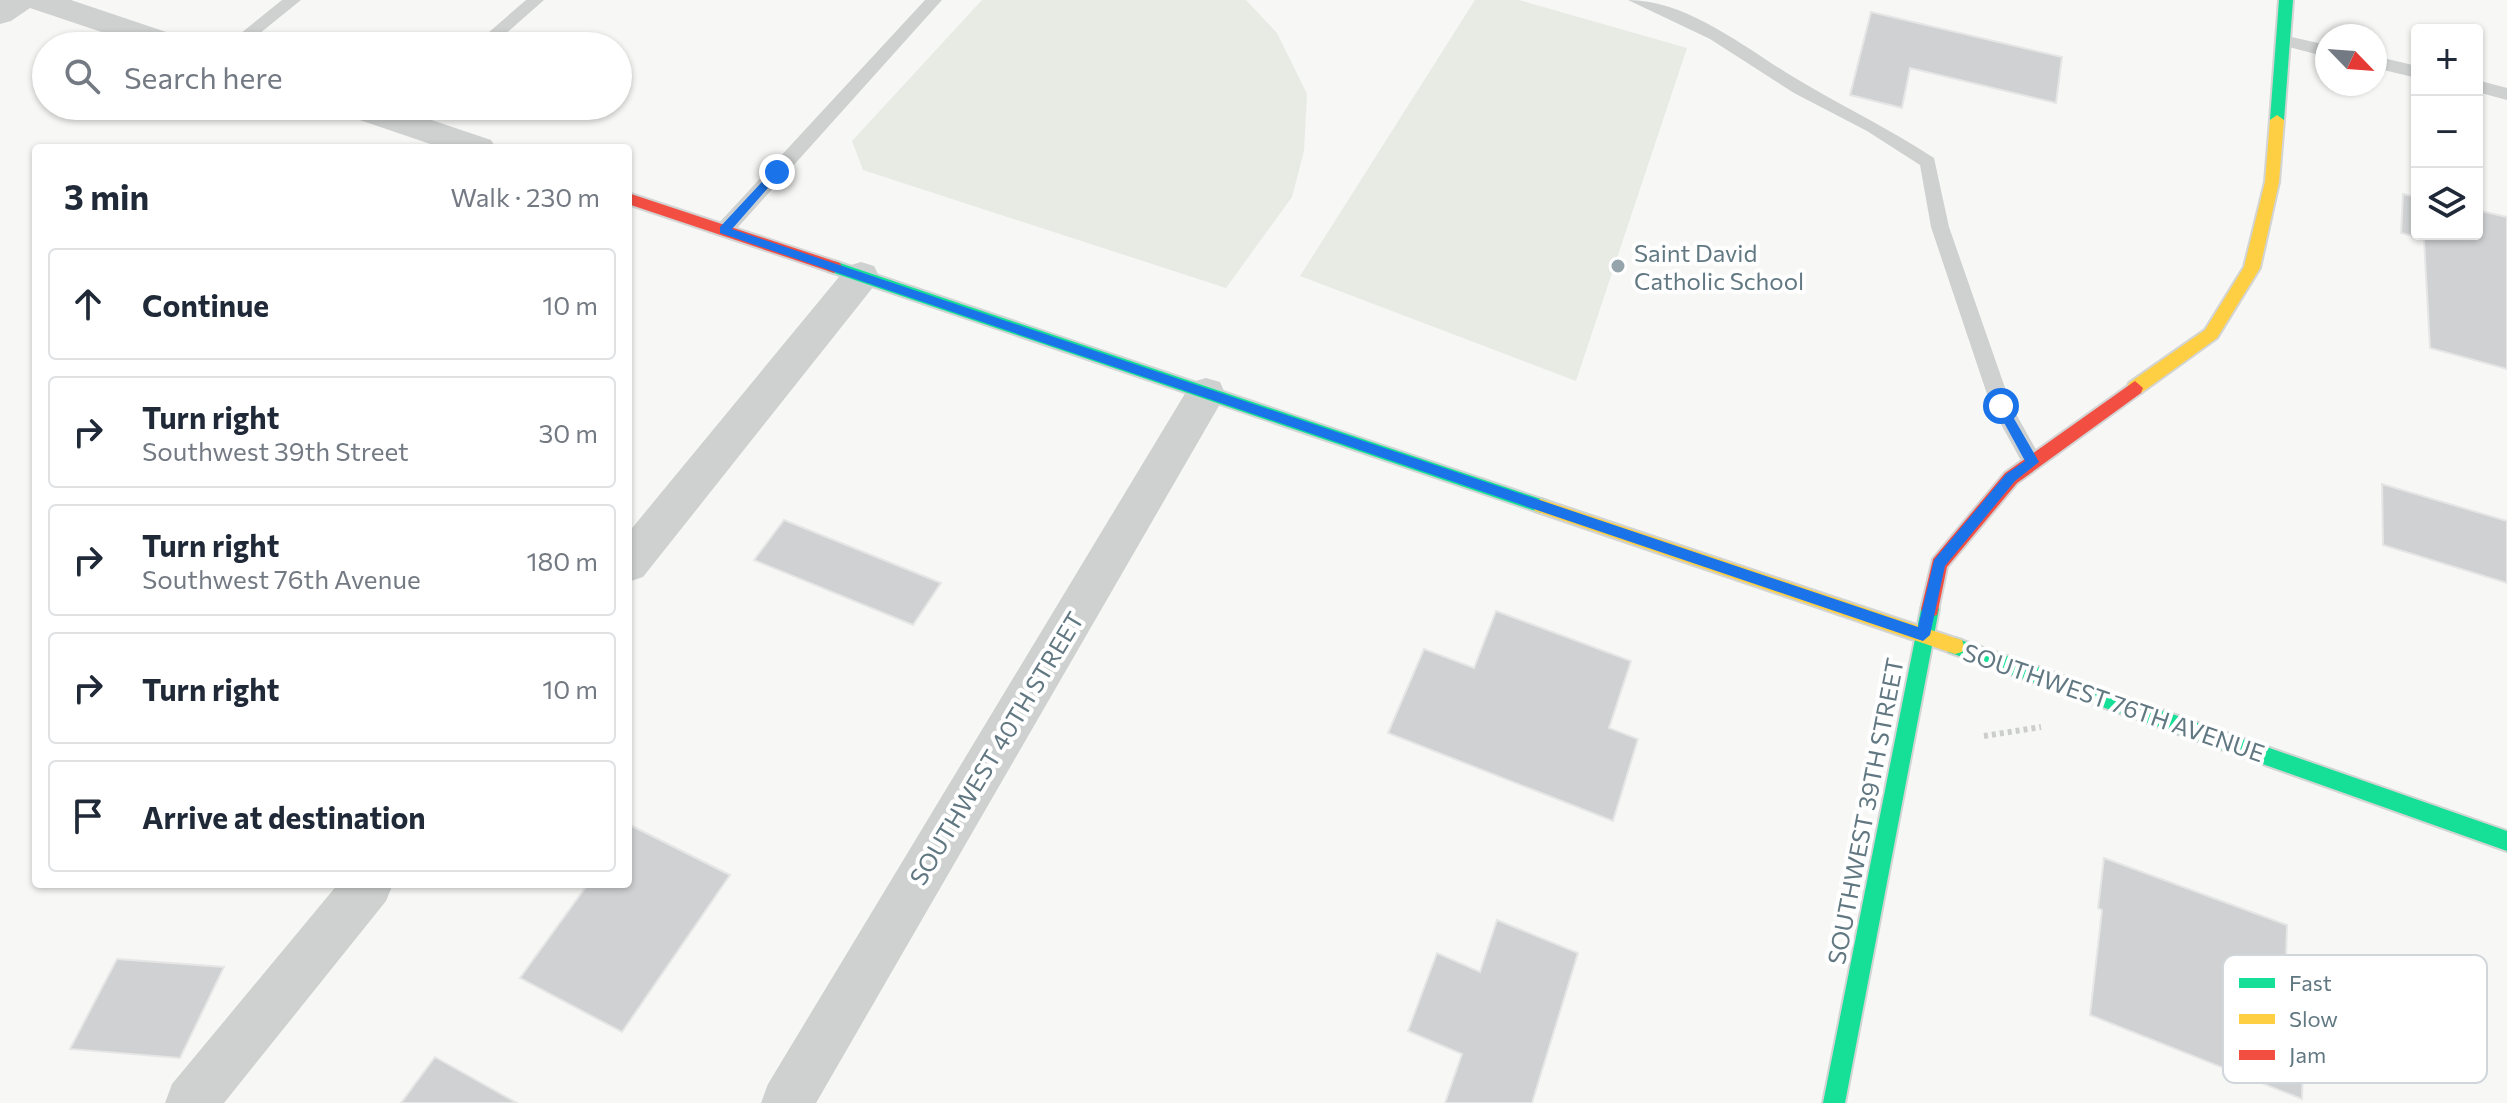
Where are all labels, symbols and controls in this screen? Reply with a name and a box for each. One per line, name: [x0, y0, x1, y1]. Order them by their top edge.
north arrow: [2315, 24, 2387, 96]
map controls: [2411, 24, 2483, 240]
button: +: [2411, 24, 2483, 96]
search box: [32, 32, 632, 120]
icon: search: [60, 54, 104, 98]
text: Search here: [124, 58, 283, 95]
button: −: [2411, 96, 2483, 168]
route end: [759, 154, 795, 190]
button: layers: [2411, 168, 2483, 240]
text: 3 min: [64, 175, 149, 217]
text: Walk · 230 m: [451, 181, 600, 212]
place label: Saint David Catholic School: [1634, 238, 1804, 295]
marker: Saint David Catholic School: [1609, 257, 1627, 275]
icon: ahead: [66, 282, 110, 326]
text: Continue: [142, 286, 269, 323]
text: 10 m: [542, 289, 598, 320]
route start: [1983, 388, 2019, 424]
text: Turn right: [142, 398, 279, 435]
icon: right: [66, 410, 110, 454]
text: 30 m: [539, 417, 598, 448]
text: Southwest 39th Street: [142, 435, 409, 466]
text: Turn right: [142, 526, 279, 563]
icon: right: [66, 538, 110, 582]
text: 180 m: [526, 545, 598, 576]
text: Southwest 76th Avenue: [142, 563, 421, 594]
street label: SOUTHWEST 40TH STREET: [903, 606, 1089, 890]
street label: SOUTHWEST 76TH AVENUE: [1960, 637, 2268, 767]
street label: SOUTHWEST 39TH STREET: [1821, 655, 1909, 967]
icon: right: [66, 666, 110, 710]
text: Turn right: [142, 670, 279, 707]
text: 10 m: [542, 673, 598, 704]
icon: arrive: [66, 794, 110, 838]
text: Arrive at destination: [142, 798, 426, 835]
legend: [2223, 955, 2487, 1083]
text: Fast: [2289, 969, 2332, 996]
text: Slow: [2289, 1005, 2338, 1032]
text: Jam: [2289, 1041, 2326, 1068]

